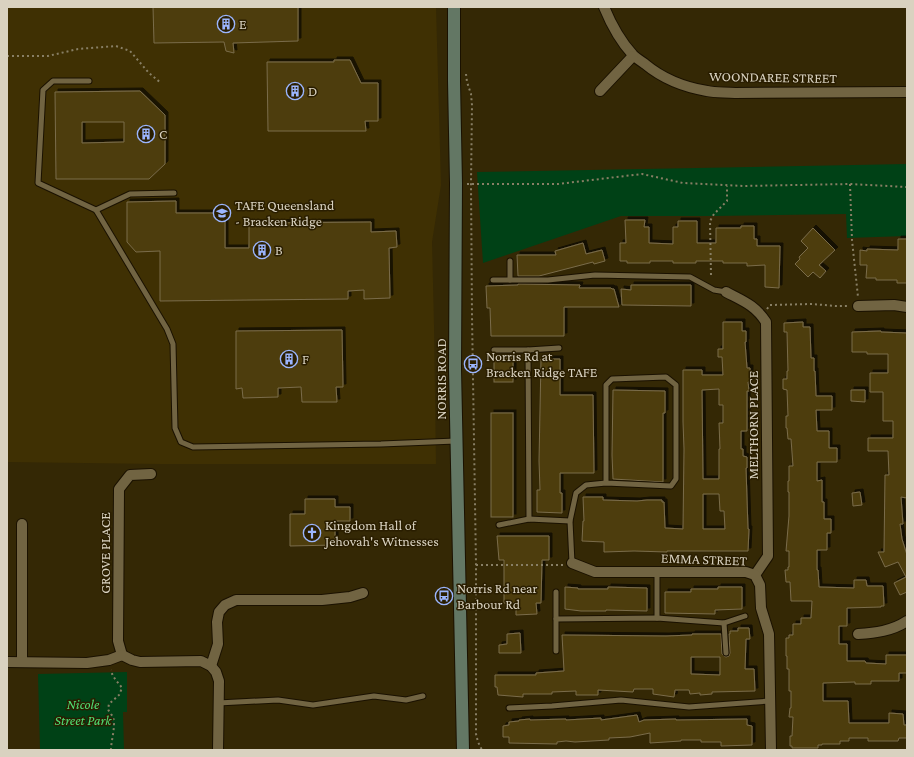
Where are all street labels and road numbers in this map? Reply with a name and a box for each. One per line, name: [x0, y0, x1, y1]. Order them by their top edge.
street label: WOONDAREE STREET: [709, 68, 838, 86]
street label: NORRIS ROAD: [433, 338, 449, 420]
street label: MELTHORN PLACE: [745, 370, 761, 479]
street label: GROVE PLACE: [97, 512, 113, 594]
street label: EMMA STREET: [661, 550, 748, 569]

